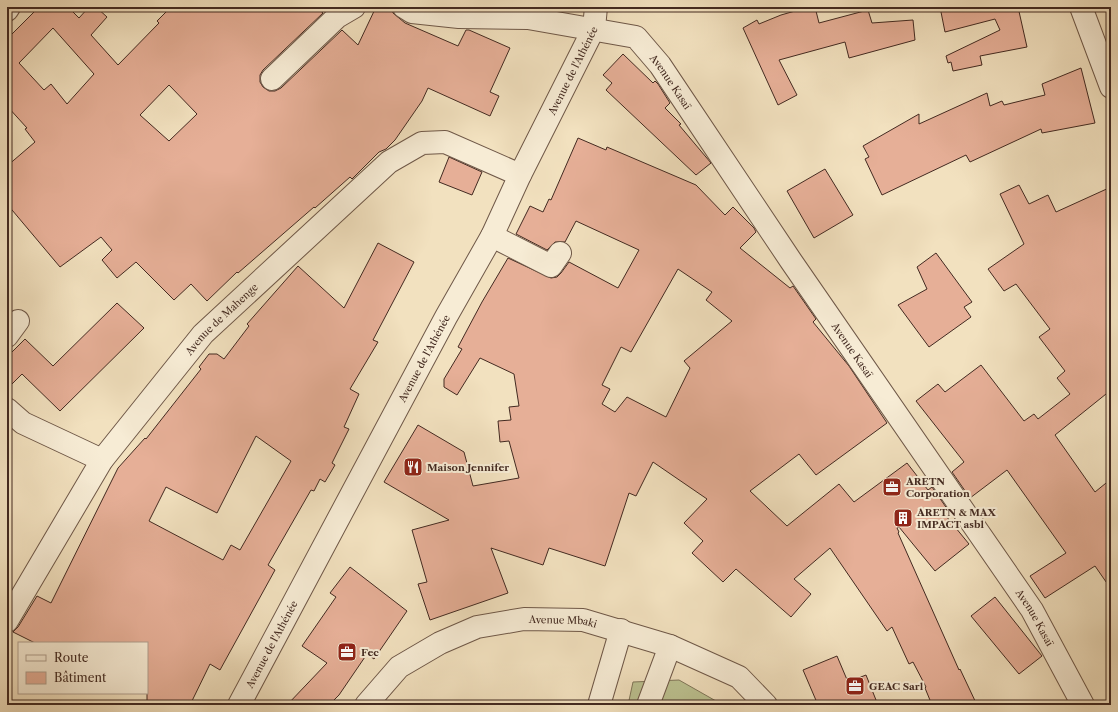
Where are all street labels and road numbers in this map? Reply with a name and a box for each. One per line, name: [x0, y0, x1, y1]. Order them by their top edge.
street label: Avenue de l'Athénée: [544, 24, 600, 118]
street label: Avenue Kasaï: [646, 51, 695, 112]
street label: Avenue de Mahenge: [182, 280, 261, 358]
street label: Avenue de l'Athénée: [395, 312, 453, 405]
street label: Avenue Kasaï: [828, 319, 876, 381]
street label: Avenue Kasaï: [1012, 586, 1057, 649]
street label: Avenue de l'Athénée: [242, 598, 300, 691]
street label: Avenue Mbaki: [528, 613, 599, 630]

